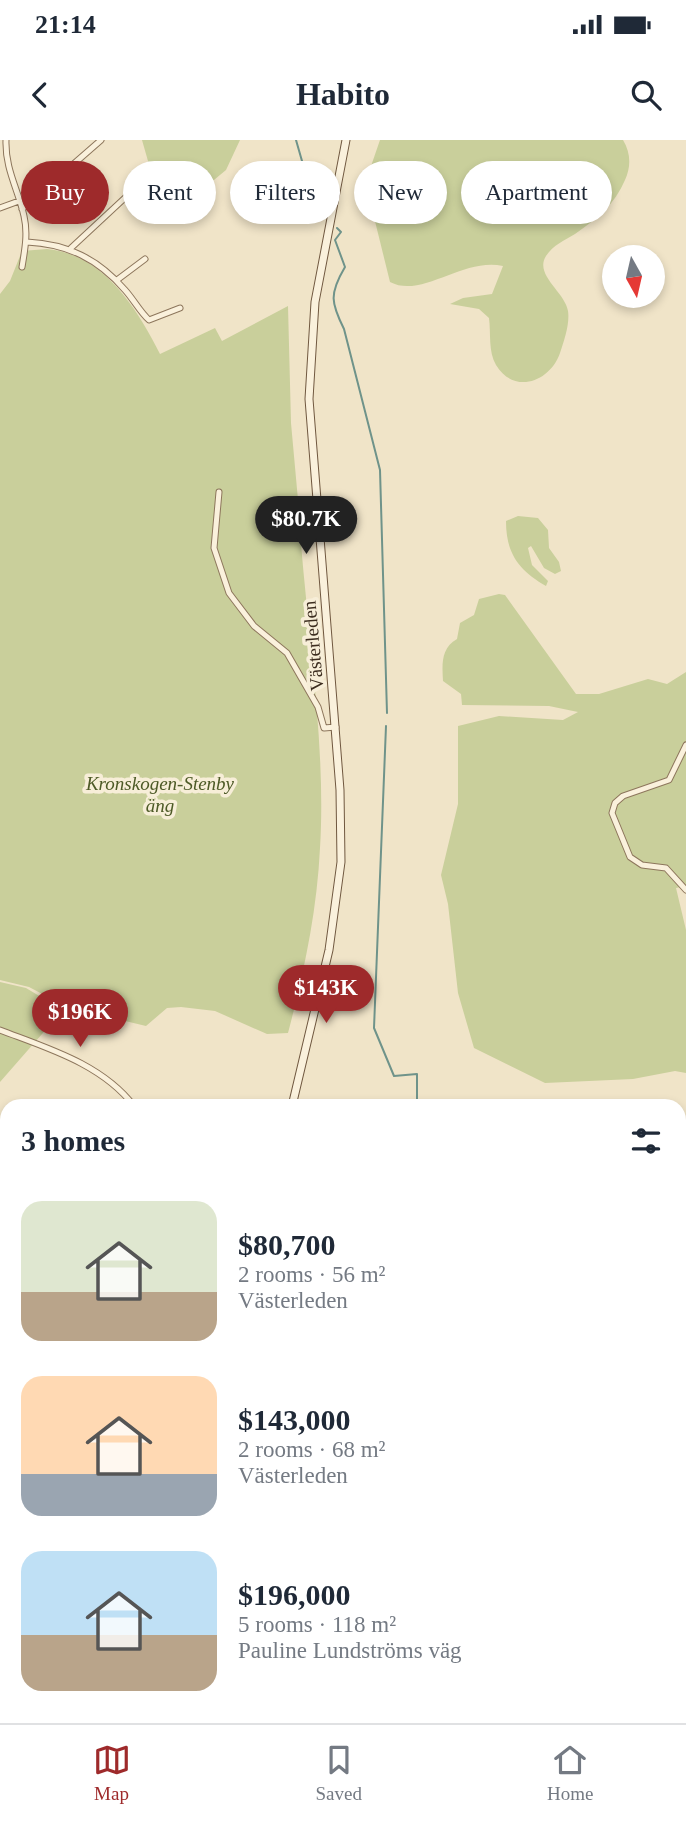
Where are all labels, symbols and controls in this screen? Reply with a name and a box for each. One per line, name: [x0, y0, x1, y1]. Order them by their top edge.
text: 21:14: [35, 10, 96, 39]
icon: back: [21, 76, 59, 114]
text: Habito: [296, 76, 390, 112]
icon: search: [627, 76, 665, 114]
chip: Buy: [21, 161, 109, 224]
chip: Rent: [123, 161, 216, 224]
chip: Filters: [230, 161, 340, 224]
chip: New: [354, 161, 447, 224]
chip: Apartment: [461, 161, 612, 224]
north arrow: [602, 245, 665, 308]
map controls: [602, 245, 665, 308]
pin: $80.7K: [249, 496, 363, 556]
text: $80.7K: [271, 506, 341, 531]
street label: Västerleden: [299, 599, 327, 692]
park label: Kronskogen-Stenby äng: [85, 773, 235, 816]
pin: $143K: [277, 966, 375, 1025]
text: $143K: [294, 975, 358, 1000]
pin: $196K: [31, 990, 129, 1049]
text: $196K: [48, 999, 112, 1024]
icon: filters: [627, 1122, 665, 1160]
text: 3 homes: [21, 1124, 125, 1157]
text: $80,700: [238, 1228, 336, 1261]
icon: home: [77, 1229, 161, 1313]
text: 2 rooms · 56 m²: [238, 1262, 385, 1287]
text: Västerleden: [238, 1288, 348, 1313]
text: $143,000: [238, 1403, 351, 1436]
icon: home: [77, 1404, 161, 1488]
text: 2 rooms · 68 m²: [238, 1437, 385, 1462]
text: Västerleden: [238, 1463, 348, 1488]
text: $196,000: [238, 1578, 351, 1611]
icon: home: [77, 1579, 161, 1663]
text: 5 rooms · 118 m²: [238, 1612, 396, 1637]
text: Pauline Lundströms väg: [238, 1638, 462, 1663]
tab: Map: [93, 1741, 131, 1805]
tab: Saved: [316, 1741, 362, 1805]
tab: Home: [547, 1741, 593, 1805]

